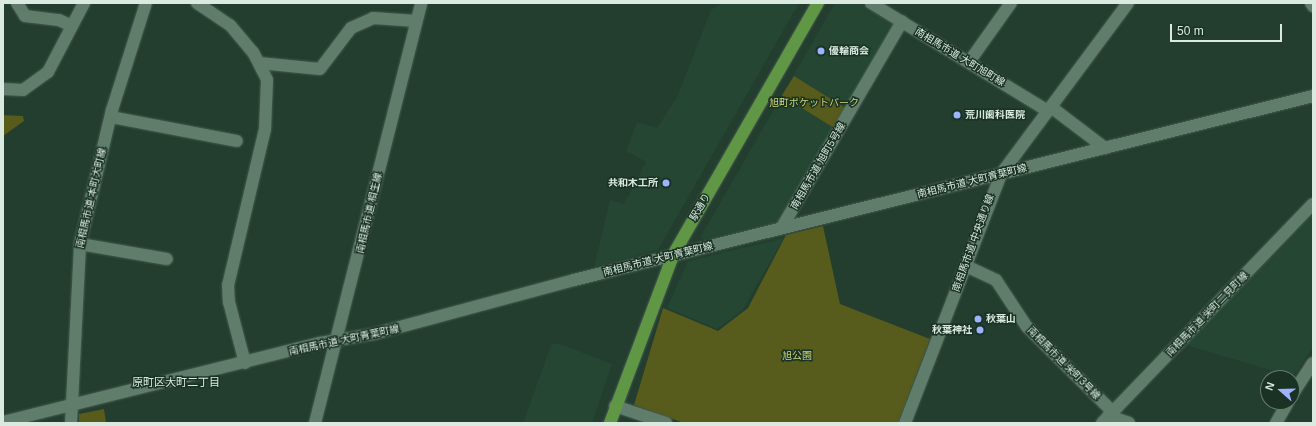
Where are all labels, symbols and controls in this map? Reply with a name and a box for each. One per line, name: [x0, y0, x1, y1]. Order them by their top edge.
scale bar: [1172, 16, 1284, 42]
text: 50 m: [1177, 24, 1204, 38]
street label: 南相馬市道 大町旭町線: [913, 25, 1007, 89]
place label: 優輪商会: [829, 45, 869, 57]
marker: 優輪商会: [816, 46, 826, 56]
park label: 旭町ポケットパーク: [769, 97, 859, 109]
place label: 荒川歯科医院: [965, 109, 1025, 121]
marker: 荒川歯科医院: [952, 110, 962, 120]
street label: 南相馬市道 旭町5号線: [788, 120, 848, 212]
street label: 南相馬市道 本町大町線: [74, 147, 108, 249]
street label: 南相馬市道 大町青葉町線: [916, 162, 1028, 200]
street label: 南相馬市道 相生線: [354, 171, 384, 255]
place label: 共和木工所: [608, 177, 658, 189]
marker: 共和木工所: [661, 178, 671, 188]
street label: 駅通り: [687, 191, 713, 223]
street label: 南相馬市道 中央通り線: [950, 193, 996, 293]
street label: 南相馬市道 大町青葉町線: [602, 240, 714, 278]
street label: 南相馬市道 栄町二見町線: [1164, 269, 1250, 359]
place label: 秋葉山: [986, 313, 1016, 325]
marker: 秋葉山: [973, 314, 983, 324]
street label: 南相馬市道 大町青葉町線: [288, 322, 400, 358]
place label: 秋葉神社: [932, 324, 972, 336]
street label: 南相馬市道 栄町3号線: [1025, 324, 1103, 402]
marker: 秋葉神社: [975, 325, 985, 335]
park label: 旭公園: [782, 350, 812, 362]
north arrow: [1260, 370, 1300, 410]
district label: 原町区大町二丁目: [132, 375, 220, 389]
text: N: [1263, 380, 1277, 392]

